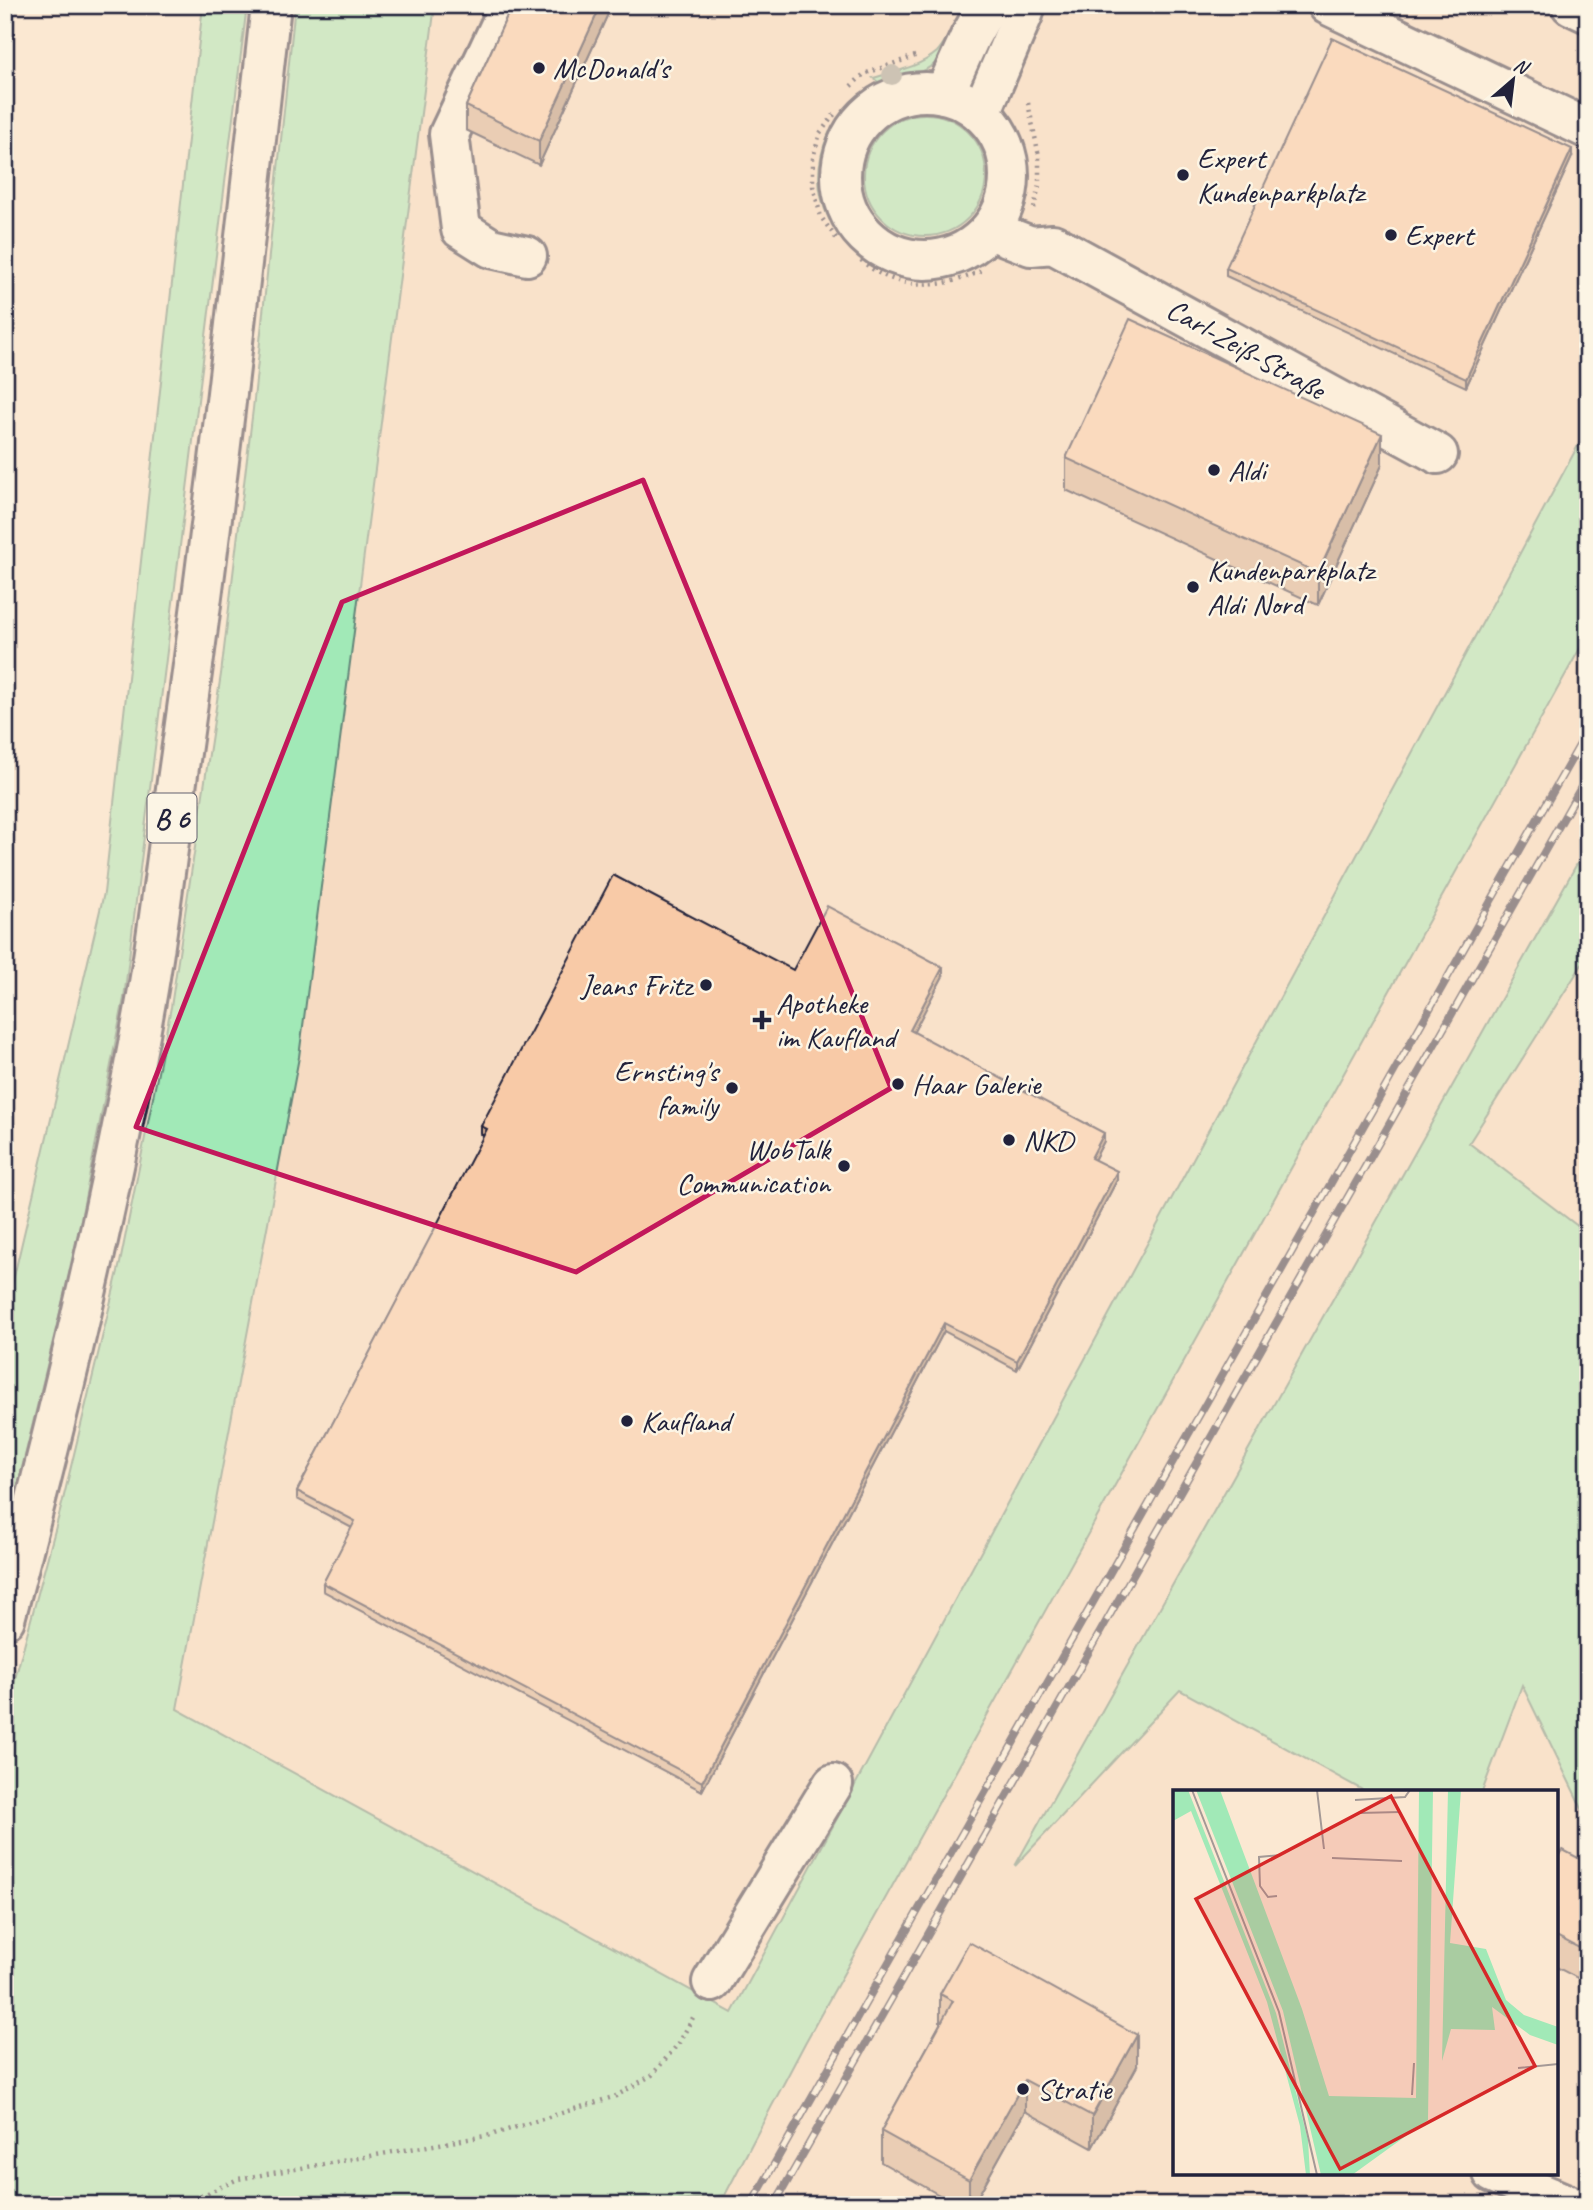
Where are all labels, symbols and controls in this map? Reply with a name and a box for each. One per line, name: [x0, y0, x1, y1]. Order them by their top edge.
north arrow: [1478, 46, 1548, 116]
place label: McDonald's: [553, 49, 672, 87]
text: N: [1510, 53, 1534, 81]
marker: McDonald's: [531, 60, 547, 76]
place label: Expert Kundenparkplatz: [1197, 139, 1368, 211]
marker: Expert Kundenparkplatz: [1175, 167, 1191, 183]
place label: Expert: [1405, 216, 1476, 254]
marker: Expert: [1383, 227, 1399, 243]
street label: Carl-Zeiß-Straße: [1160, 290, 1334, 409]
place label: Aldi: [1228, 451, 1269, 489]
marker: Aldi: [1206, 462, 1222, 478]
place label: Kundenparkplatz Aldi Nord: [1207, 551, 1378, 623]
marker: Kundenparkplatz Aldi Nord: [1185, 579, 1201, 595]
road number: B 6: [148, 794, 196, 842]
place label: Jeans Fritz: [579, 966, 695, 1004]
marker: Jeans Fritz: [698, 977, 714, 993]
place label: Apotheke im Kaufland: [776, 984, 899, 1056]
marker: Apotheke im Kaufland: [754, 1012, 770, 1028]
place label: Ernsting's family: [614, 1052, 721, 1124]
place label: Haar Galerie: [912, 1065, 1043, 1103]
marker: Haar Galerie: [890, 1076, 906, 1092]
marker: Ernsting's family: [724, 1080, 740, 1096]
place label: NKD: [1023, 1121, 1076, 1159]
place label: WobTalk Communication: [676, 1130, 832, 1202]
marker: NKD: [1001, 1132, 1017, 1148]
marker: WobTalk Communication: [836, 1158, 852, 1174]
place label: Kaufland: [641, 1402, 735, 1440]
marker: Kaufland: [619, 1413, 635, 1429]
inset map: [1173, 1790, 1558, 2175]
place label: Stratie: [1037, 2070, 1114, 2108]
marker: Stratie: [1015, 2081, 1031, 2097]

